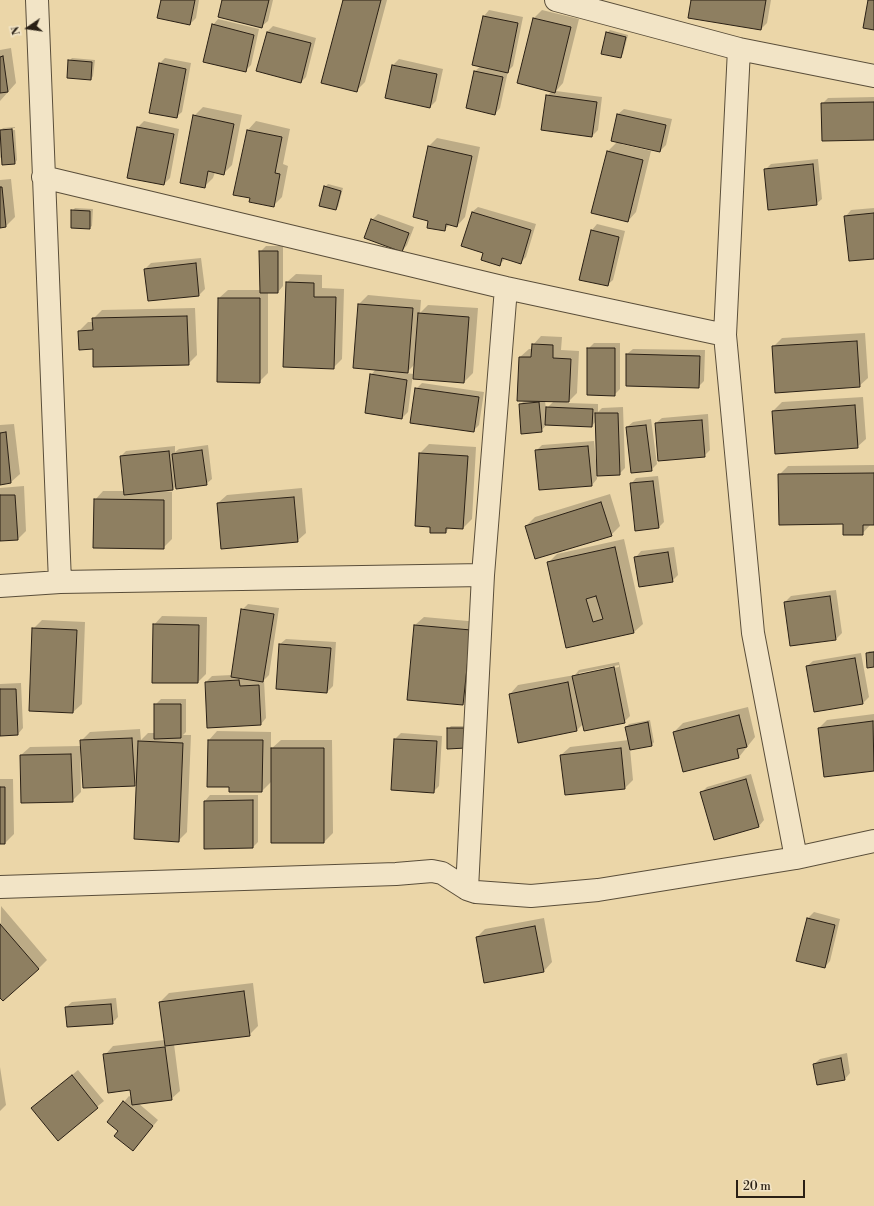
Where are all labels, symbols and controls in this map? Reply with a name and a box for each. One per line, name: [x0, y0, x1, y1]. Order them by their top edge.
north arrow: [8, 8, 48, 48]
text: N: [9, 25, 24, 37]
scale bar: [738, 1172, 807, 1198]
text: 20 m: [743, 1179, 771, 1194]

